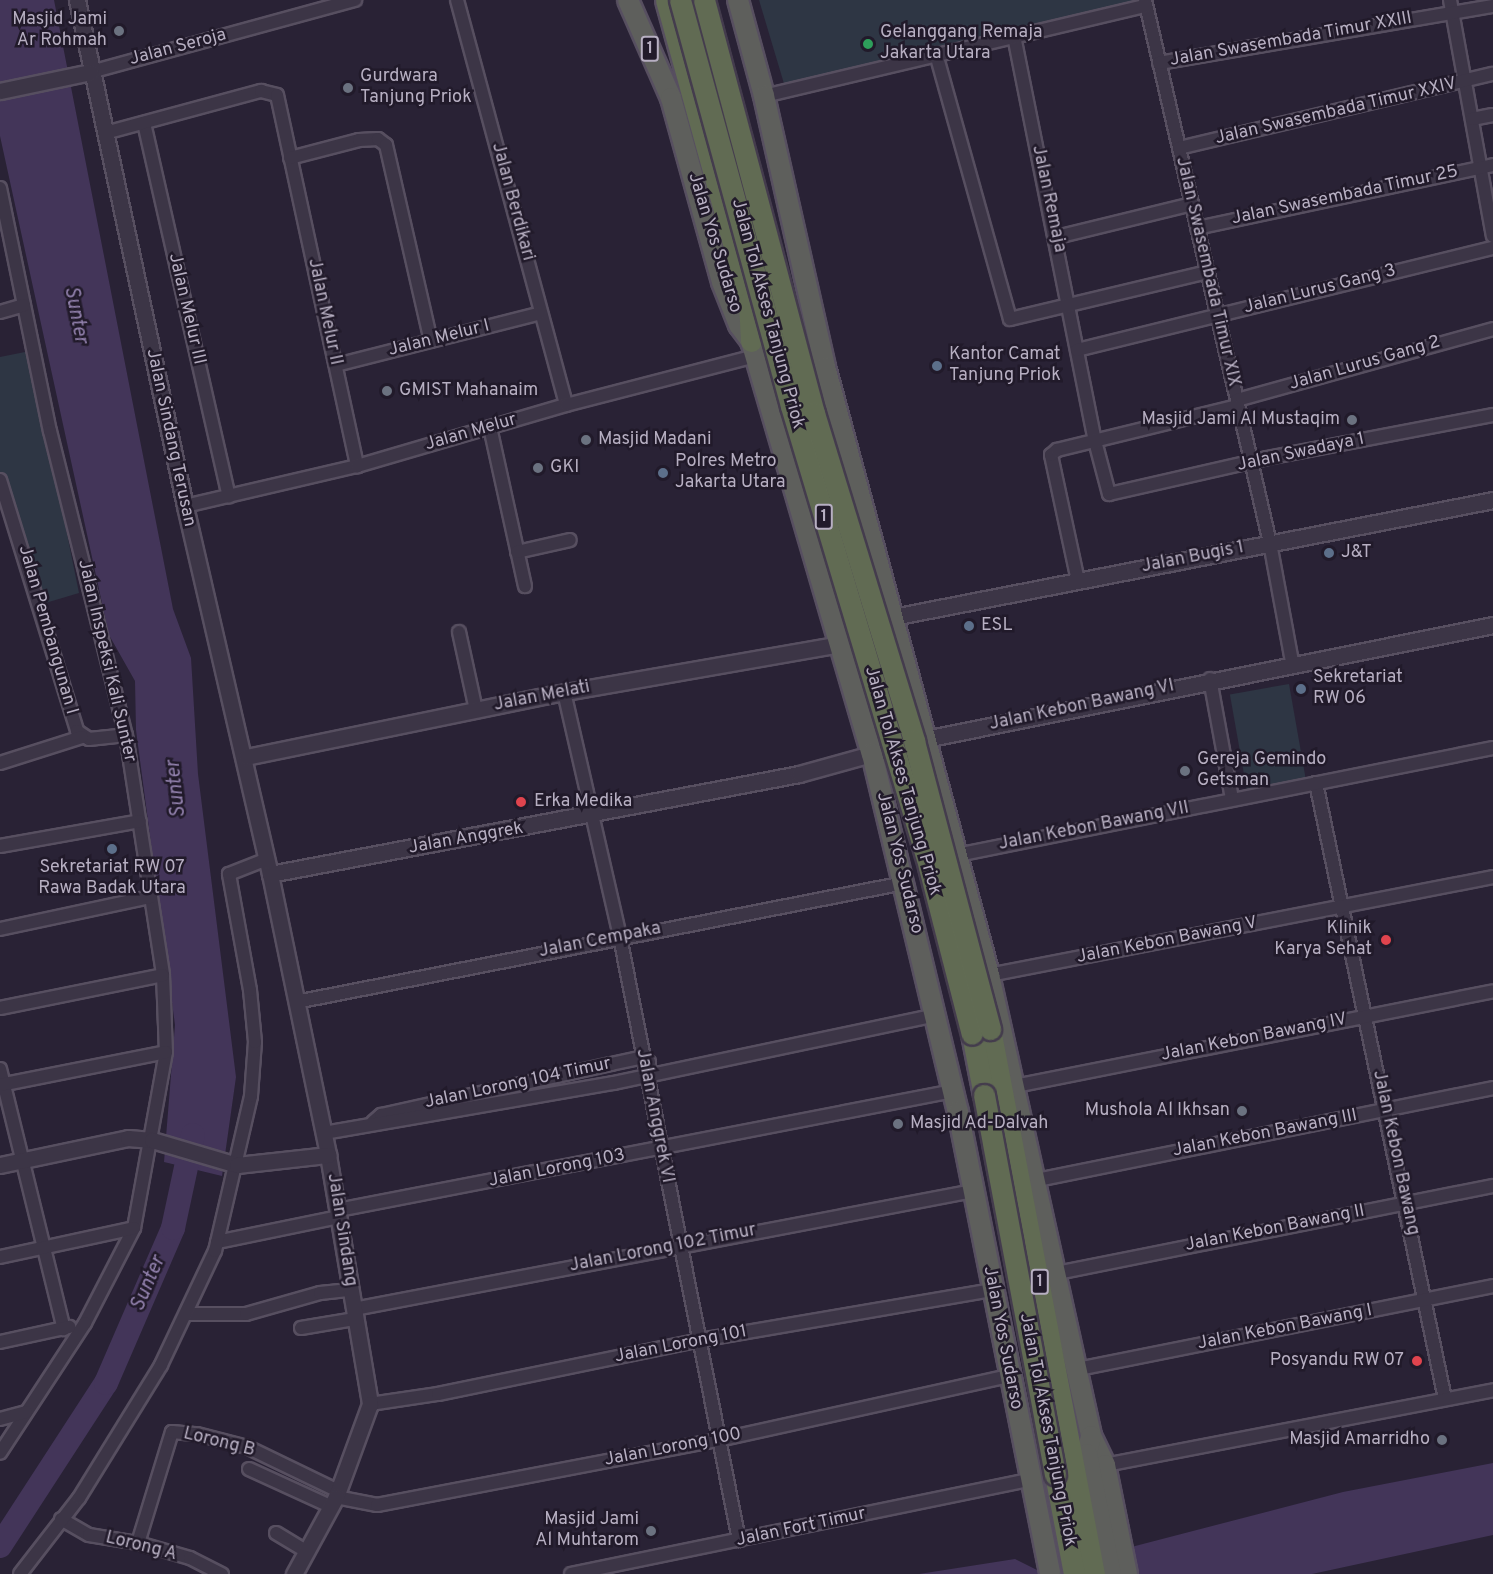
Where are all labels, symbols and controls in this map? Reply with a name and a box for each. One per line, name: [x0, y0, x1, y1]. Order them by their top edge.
street label: Jalan Swasembada Timur XXIII: [1168, 8, 1414, 72]
place label: Masjid Jami Ar Rohmah: [12, 10, 107, 52]
place label: Gelanggang Remaja Jakarta Utara: [880, 23, 1042, 66]
marker: Masjid Jami Ar Rohmah: [112, 24, 126, 38]
street label: Jalan Seroja: [127, 25, 229, 71]
road number: 1: [640, 36, 660, 62]
marker: Gelanggang Remaja Jakarta Utara: [861, 37, 875, 51]
place label: Gurdwara Tanjung Priok: [360, 67, 472, 110]
street label: Jalan Swasembada Timur XXIV: [1213, 74, 1459, 150]
marker: Gurdwara Tanjung Priok: [341, 81, 355, 95]
street label: Jalan Berdikari: [486, 141, 538, 263]
street label: Jalan Remaja: [1026, 144, 1070, 254]
street label: Jalan Swasembada Timur XIX: [1170, 155, 1244, 389]
street label: Jalan Swasembada Timur 25: [1229, 161, 1461, 231]
street label: Jalan Yos Sudarso: [682, 170, 746, 316]
street label: Jalan Tol Akses Tanjung Priok: [726, 196, 808, 432]
street label: Jalan Melur III: [163, 251, 209, 367]
street label: Jalan Melur II: [302, 257, 346, 367]
street label: Jalan Lurus Gang 3: [1242, 261, 1398, 319]
water label: Sunter: [58, 284, 92, 346]
street label: Jalan Melur I: [386, 316, 492, 362]
street label: Jalan Lurus Gang 2: [1287, 332, 1443, 396]
place label: Kantor Camat Tanjung Priok: [949, 345, 1061, 388]
street label: Jalan Sindang Terusan: [140, 347, 200, 529]
marker: Kantor Camat Tanjung Priok: [930, 359, 944, 373]
place label: GMIST Mahanaim: [399, 380, 539, 402]
marker: GMIST Mahanaim: [380, 384, 394, 398]
place label: Masjid Jami Al Mustaqim: [1141, 409, 1340, 431]
street label: Jalan Melur: [423, 410, 519, 456]
marker: Masjid Jami Al Mustaqim: [1345, 413, 1359, 427]
place label: Masjid Madani: [598, 429, 712, 451]
street label: Jalan Swadaya 1: [1235, 429, 1367, 477]
marker: Masjid Madani: [579, 433, 593, 447]
place label: Polres Metro Jakarta Utara: [675, 452, 786, 494]
place label: GKI: [550, 457, 579, 479]
marker: GKI: [531, 461, 545, 475]
marker: Polres Metro Jakarta Utara: [656, 466, 670, 480]
road number: 1: [814, 504, 834, 530]
street label: Jalan Bugis 1: [1140, 537, 1246, 579]
place label: J&T: [1341, 542, 1372, 564]
street label: Jalan Pembangunan I: [13, 543, 81, 717]
marker: J&T: [1322, 546, 1336, 560]
street label: Jalan Inspeksi Kali Sunter: [72, 558, 140, 764]
place label: ESL: [981, 615, 1012, 637]
marker: ESL: [962, 619, 976, 633]
street label: Jalan Tol Akses Tanjung Priok: [859, 663, 945, 899]
place label: Sekretariat RW 06: [1313, 668, 1403, 710]
street label: Jalan Kebon Bawang VI: [987, 676, 1177, 736]
street label: Jalan Melati: [492, 677, 592, 717]
marker: Sekretariat RW 06: [1294, 682, 1308, 696]
place label: Gereja Gemindo Getsman: [1197, 750, 1326, 792]
water label: Sunter: [162, 759, 192, 819]
marker: Gereja Gemindo Getsman: [1178, 764, 1192, 778]
street label: Jalan Yos Sudarso: [871, 789, 927, 937]
place label: Erka Medika: [534, 791, 632, 813]
marker: Erka Medika: [512, 793, 530, 811]
street label: Jalan Kebon Bawang VII: [997, 798, 1191, 856]
street label: Jalan Anggrek: [407, 818, 525, 860]
marker: Sekretariat RW 07 Rawa Badak Utara: [105, 842, 119, 856]
place label: Sekretariat RW 07 Rawa Badak Utara: [38, 858, 186, 900]
street label: Jalan Kebon Bawang V: [1075, 913, 1259, 969]
street label: Jalan Cempaka: [537, 919, 663, 963]
place label: Klinik Karya Sehat: [1274, 919, 1372, 962]
marker: Klinik Karya Sehat: [1377, 931, 1395, 949]
street label: Jalan Kebon Bawang IV: [1159, 1009, 1349, 1067]
street label: Jalan Anggrek VI: [630, 1046, 678, 1186]
street label: Jalan Lorong 104 Timur: [423, 1054, 613, 1114]
street label: Jalan Kebon Bawang: [1367, 1069, 1423, 1237]
place label: Mushola Al Ikhsan: [1084, 1100, 1230, 1122]
marker: Mushola Al Ikhsan: [1235, 1104, 1249, 1118]
street label: Jalan Kebon Bawang III: [1171, 1106, 1359, 1162]
place label: Masjid Ad-Dalvah: [910, 1113, 1049, 1135]
marker: Masjid Ad-Dalvah: [891, 1117, 905, 1131]
street label: Jalan Lorong 103: [487, 1145, 627, 1193]
street label: Jalan Sindang: [321, 1172, 361, 1288]
street label: Jalan Kebon Bawang II: [1183, 1201, 1367, 1257]
street label: Jalan Lorong 102 Timur: [567, 1220, 759, 1278]
water label: Sunter: [127, 1253, 171, 1315]
street label: Jalan Yos Sudarso: [977, 1264, 1027, 1412]
road number: 1: [1030, 1269, 1050, 1295]
street label: Jalan Kebon Bawang I: [1196, 1300, 1374, 1356]
street label: Jalan Tol Akses Tanjung Priok: [1014, 1310, 1080, 1550]
street label: Jalan Lorong 101: [613, 1322, 749, 1368]
place label: Posyandu RW 07: [1269, 1350, 1404, 1372]
marker: Posyandu RW 07: [1408, 1352, 1426, 1370]
street label: Lorong B: [181, 1424, 257, 1462]
street label: Jalan Lorong 100: [603, 1424, 743, 1472]
place label: Masjid Amarridho: [1288, 1429, 1430, 1451]
marker: Masjid Amarridho: [1435, 1433, 1449, 1447]
street label: Jalan Fort Timur: [734, 1504, 868, 1552]
place label: Masjid Jami Al Muhtarom: [535, 1510, 639, 1552]
marker: Masjid Jami Al Muhtarom: [644, 1524, 658, 1538]
street label: Lorong A: [103, 1528, 179, 1566]

